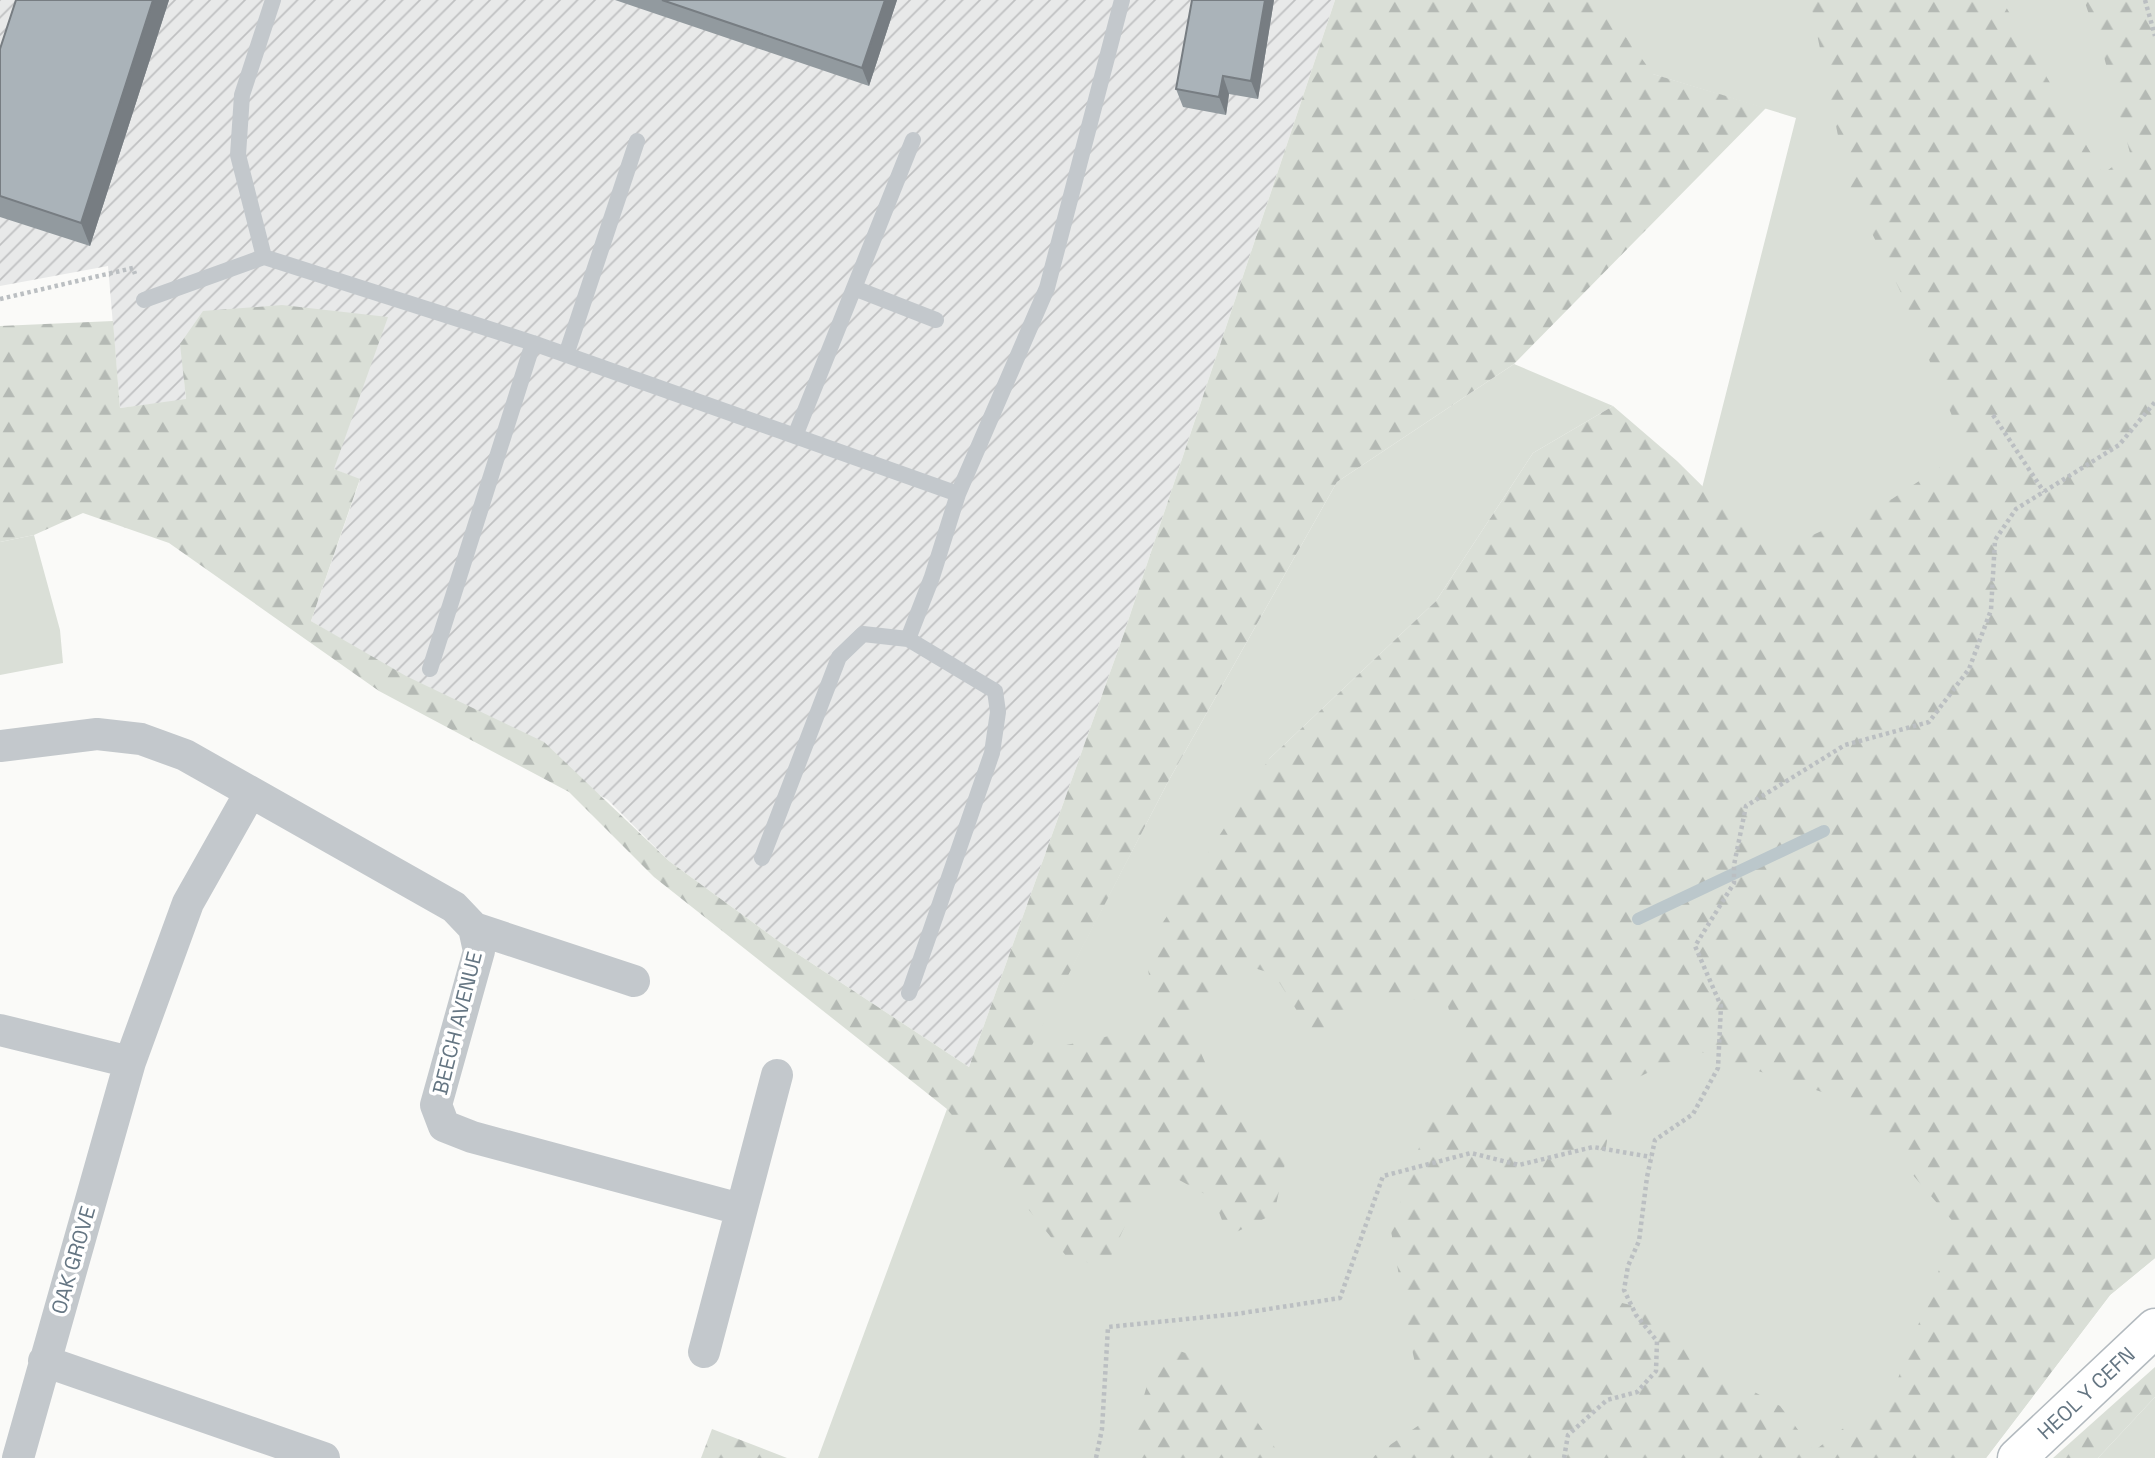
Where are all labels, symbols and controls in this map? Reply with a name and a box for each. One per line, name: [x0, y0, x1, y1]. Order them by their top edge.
street label: BEECH AVENUE: [426, 949, 488, 1097]
street label: OAK GROVE: [45, 1203, 101, 1317]
street label: HEOL Y CEFN: [2031, 1341, 2141, 1445]

